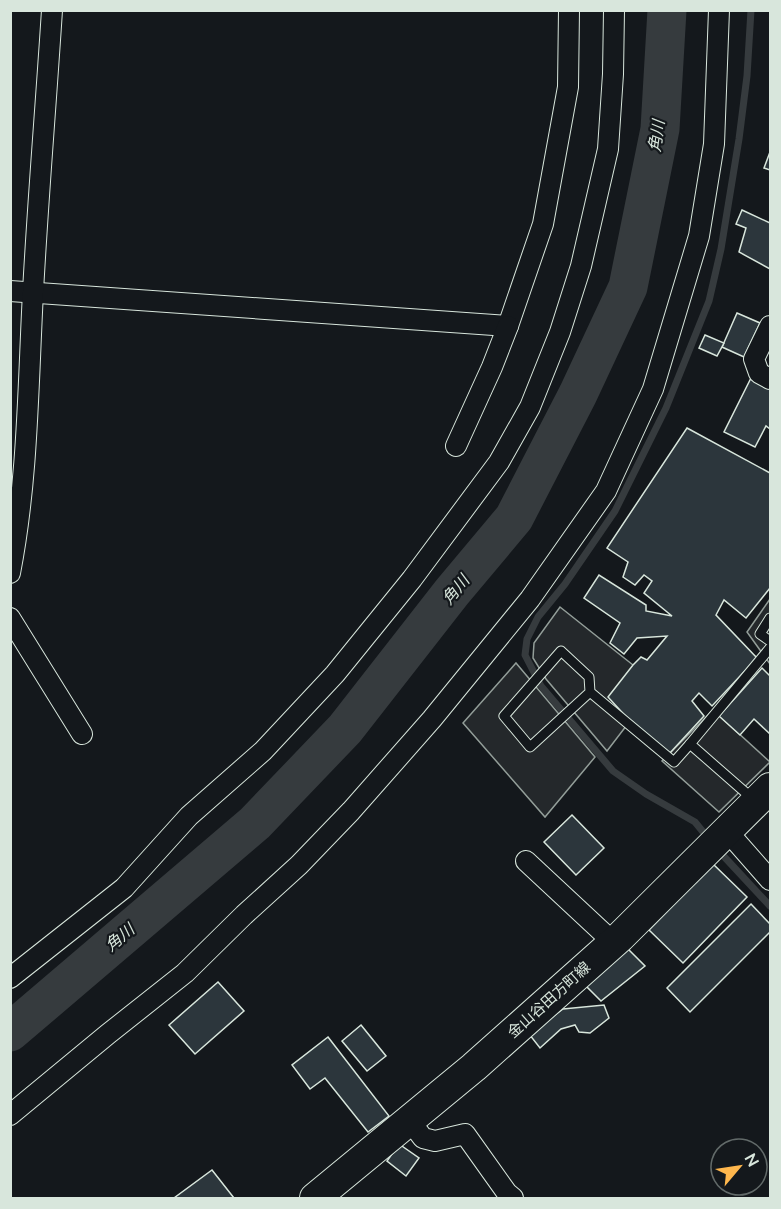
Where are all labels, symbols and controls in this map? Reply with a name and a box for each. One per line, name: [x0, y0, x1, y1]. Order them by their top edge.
water label: 角川: [644, 117, 670, 153]
water label: 角川: [437, 569, 476, 609]
water label: 角川: [101, 918, 141, 957]
street label: 金山谷田方町線: [503, 957, 595, 1043]
north arrow: [709, 1137, 769, 1197]
text: N: [739, 1150, 764, 1171]

